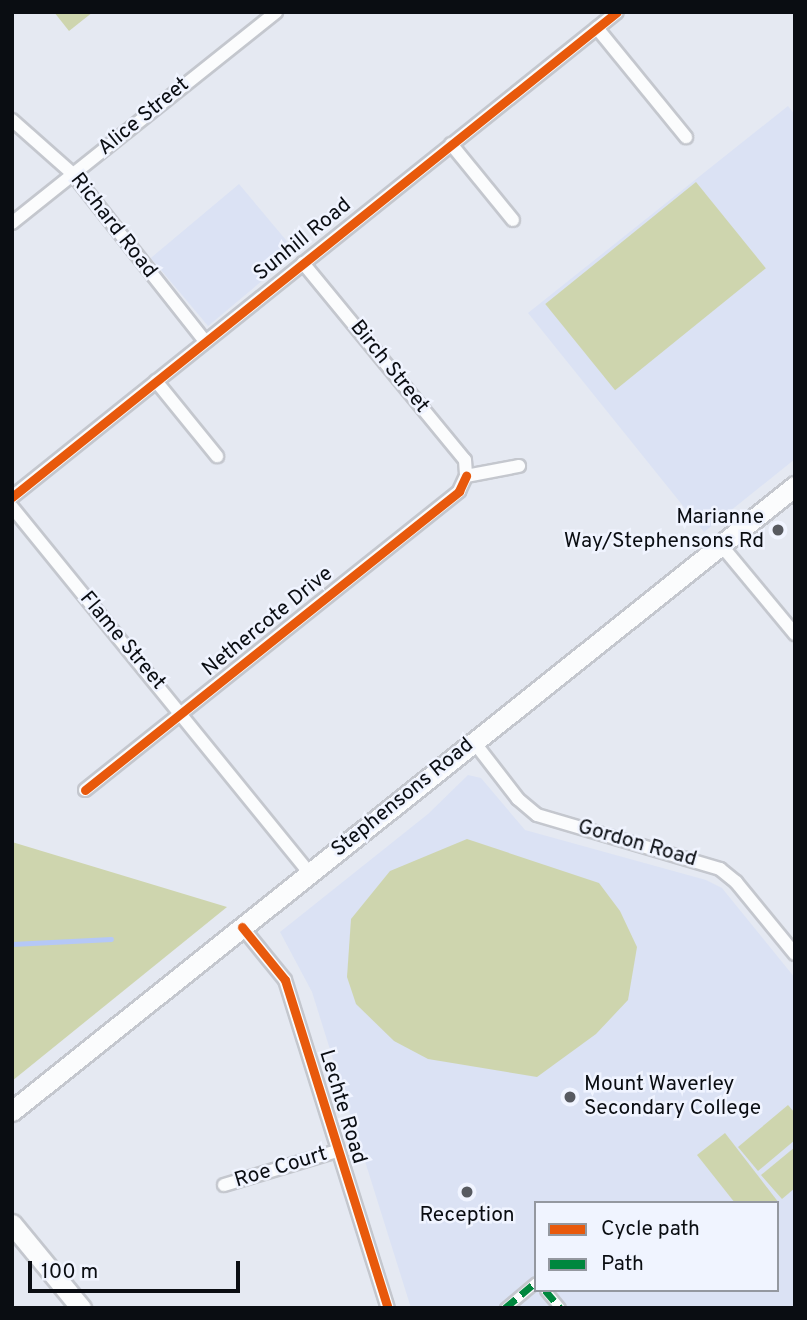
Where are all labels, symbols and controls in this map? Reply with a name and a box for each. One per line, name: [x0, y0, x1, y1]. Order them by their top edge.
street label: Alice Street: [93, 73, 195, 161]
street label: Richard Road: [64, 169, 162, 283]
street label: Sunhill Road: [249, 193, 357, 287]
street label: Birch Street: [344, 316, 434, 418]
place label: Marianne Way/Stephensons Rd: [564, 505, 764, 555]
marker: Marianne Way/Stephensons Rd: [770, 522, 786, 538]
street label: Nethercote Drive: [198, 562, 338, 682]
street label: Flame Street: [74, 587, 170, 695]
street label: Stephensons Road: [327, 733, 479, 863]
street label: Gordon Road: [575, 815, 699, 873]
street label: Lechte Road: [313, 1047, 371, 1167]
place label: Mount Waverley Secondary College: [584, 1072, 761, 1122]
marker: Mount Waverley Secondary College: [562, 1089, 578, 1105]
street label: Roe Court: [232, 1142, 330, 1194]
marker: Reception: [459, 1184, 475, 1200]
legend: [534, 1201, 779, 1292]
place label: Reception: [419, 1203, 515, 1229]
text: Cycle path: [601, 1216, 700, 1243]
scale bar: [32, 1246, 243, 1290]
text: Path: [601, 1251, 644, 1278]
text: 100 m: [41, 1259, 98, 1286]

